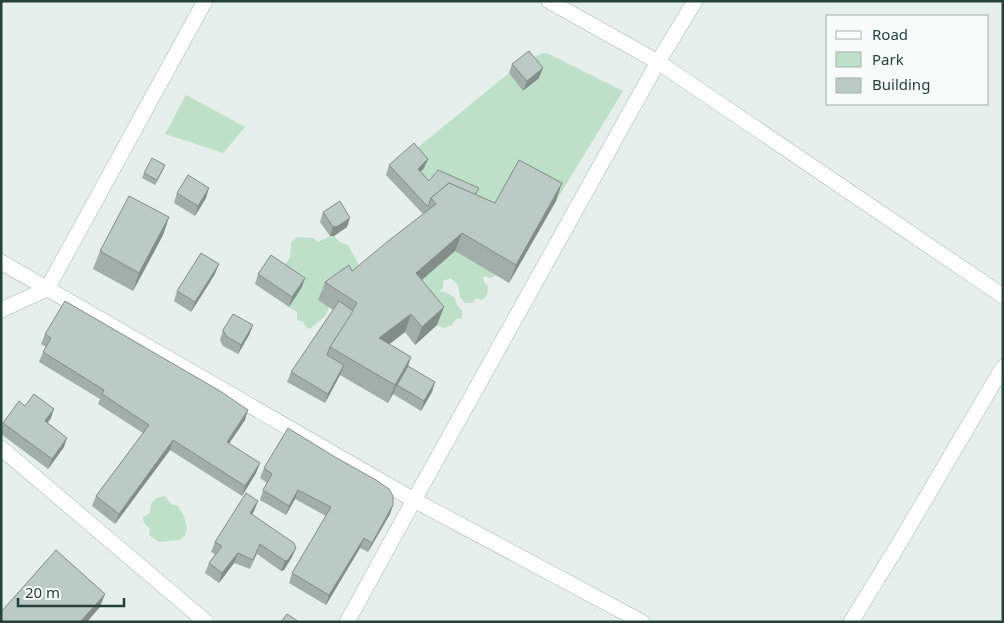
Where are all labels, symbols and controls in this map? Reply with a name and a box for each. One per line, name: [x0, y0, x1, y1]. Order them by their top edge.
legend: [826, 15, 989, 105]
text: Road: [872, 24, 908, 44]
text: Park: [872, 49, 904, 69]
text: Building: [872, 74, 930, 94]
scale bar: [18, 576, 124, 608]
text: 20 m: [25, 582, 60, 602]

